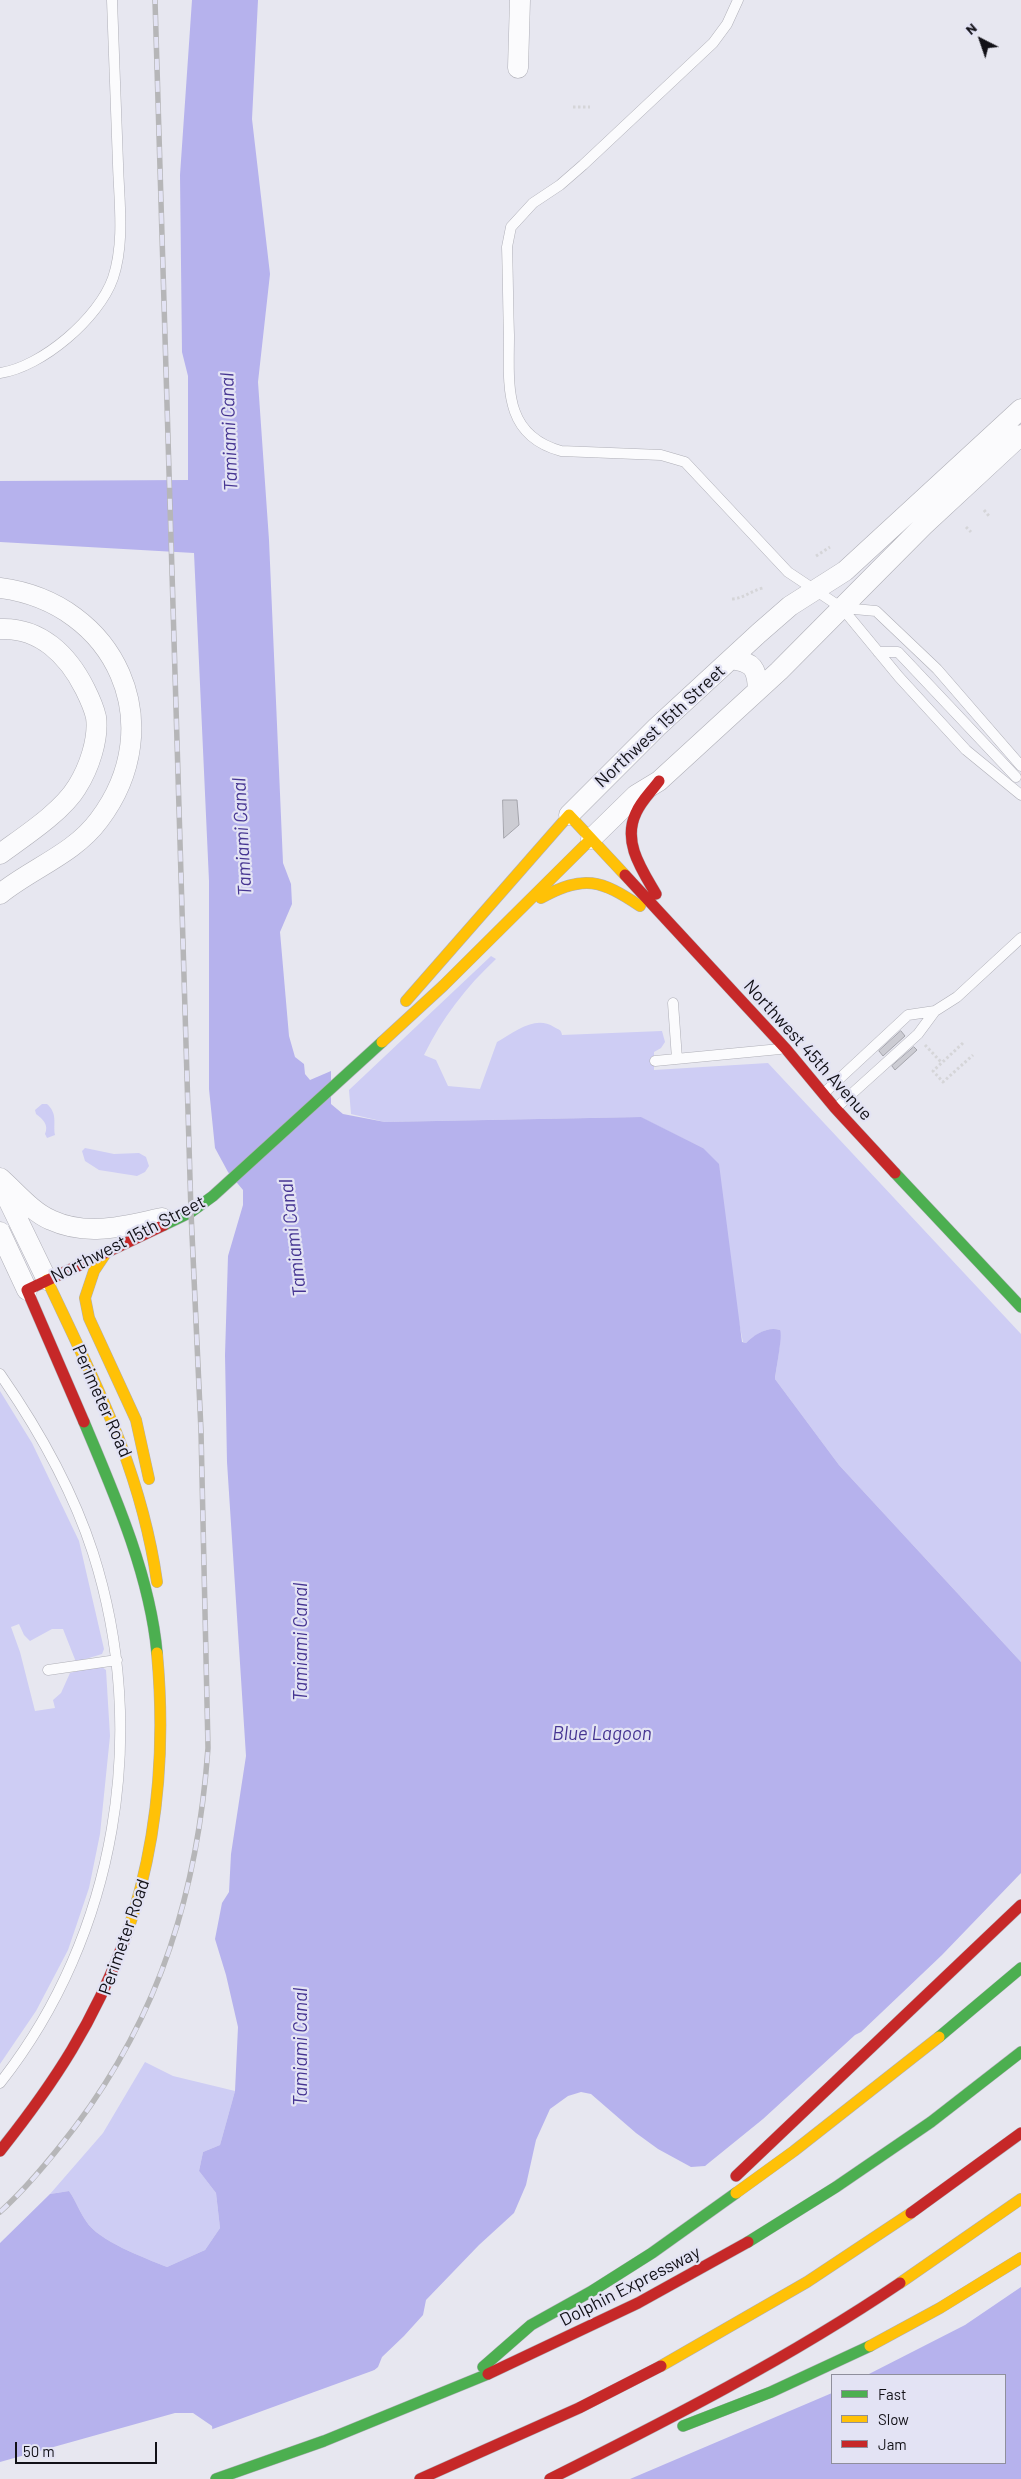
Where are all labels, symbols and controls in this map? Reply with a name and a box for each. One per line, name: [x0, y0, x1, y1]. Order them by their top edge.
north arrow: [956, 15, 1006, 65]
text: N: [962, 19, 980, 38]
water label: Tamiami Canal: [216, 372, 242, 492]
street label: Northwest 15th Street: [590, 660, 730, 792]
water label: Tamiami Canal: [228, 777, 256, 897]
street label: Northwest 45th Avenue: [739, 975, 877, 1125]
water label: Tamiami Canal: [274, 1178, 312, 1298]
street label: Northwest 15th Street: [47, 1191, 209, 1287]
street label: Perimeter Road: [68, 1341, 136, 1461]
water label: Tamiami Canal: [290, 1583, 312, 1701]
water label: Blue Lagoon: [552, 1723, 652, 1745]
street label: Perimeter Road: [94, 1876, 154, 1998]
water label: Tamiami Canal: [290, 1988, 312, 2106]
street label: Dolphin Expressway: [556, 2241, 704, 2331]
legend: [831, 2374, 1006, 2464]
text: Fast: [878, 2385, 906, 2403]
text: Slow: [878, 2410, 909, 2428]
scale bar: [18, 2432, 160, 2464]
text: Jam: [878, 2435, 907, 2453]
text: 50 m: [23, 2442, 55, 2460]

